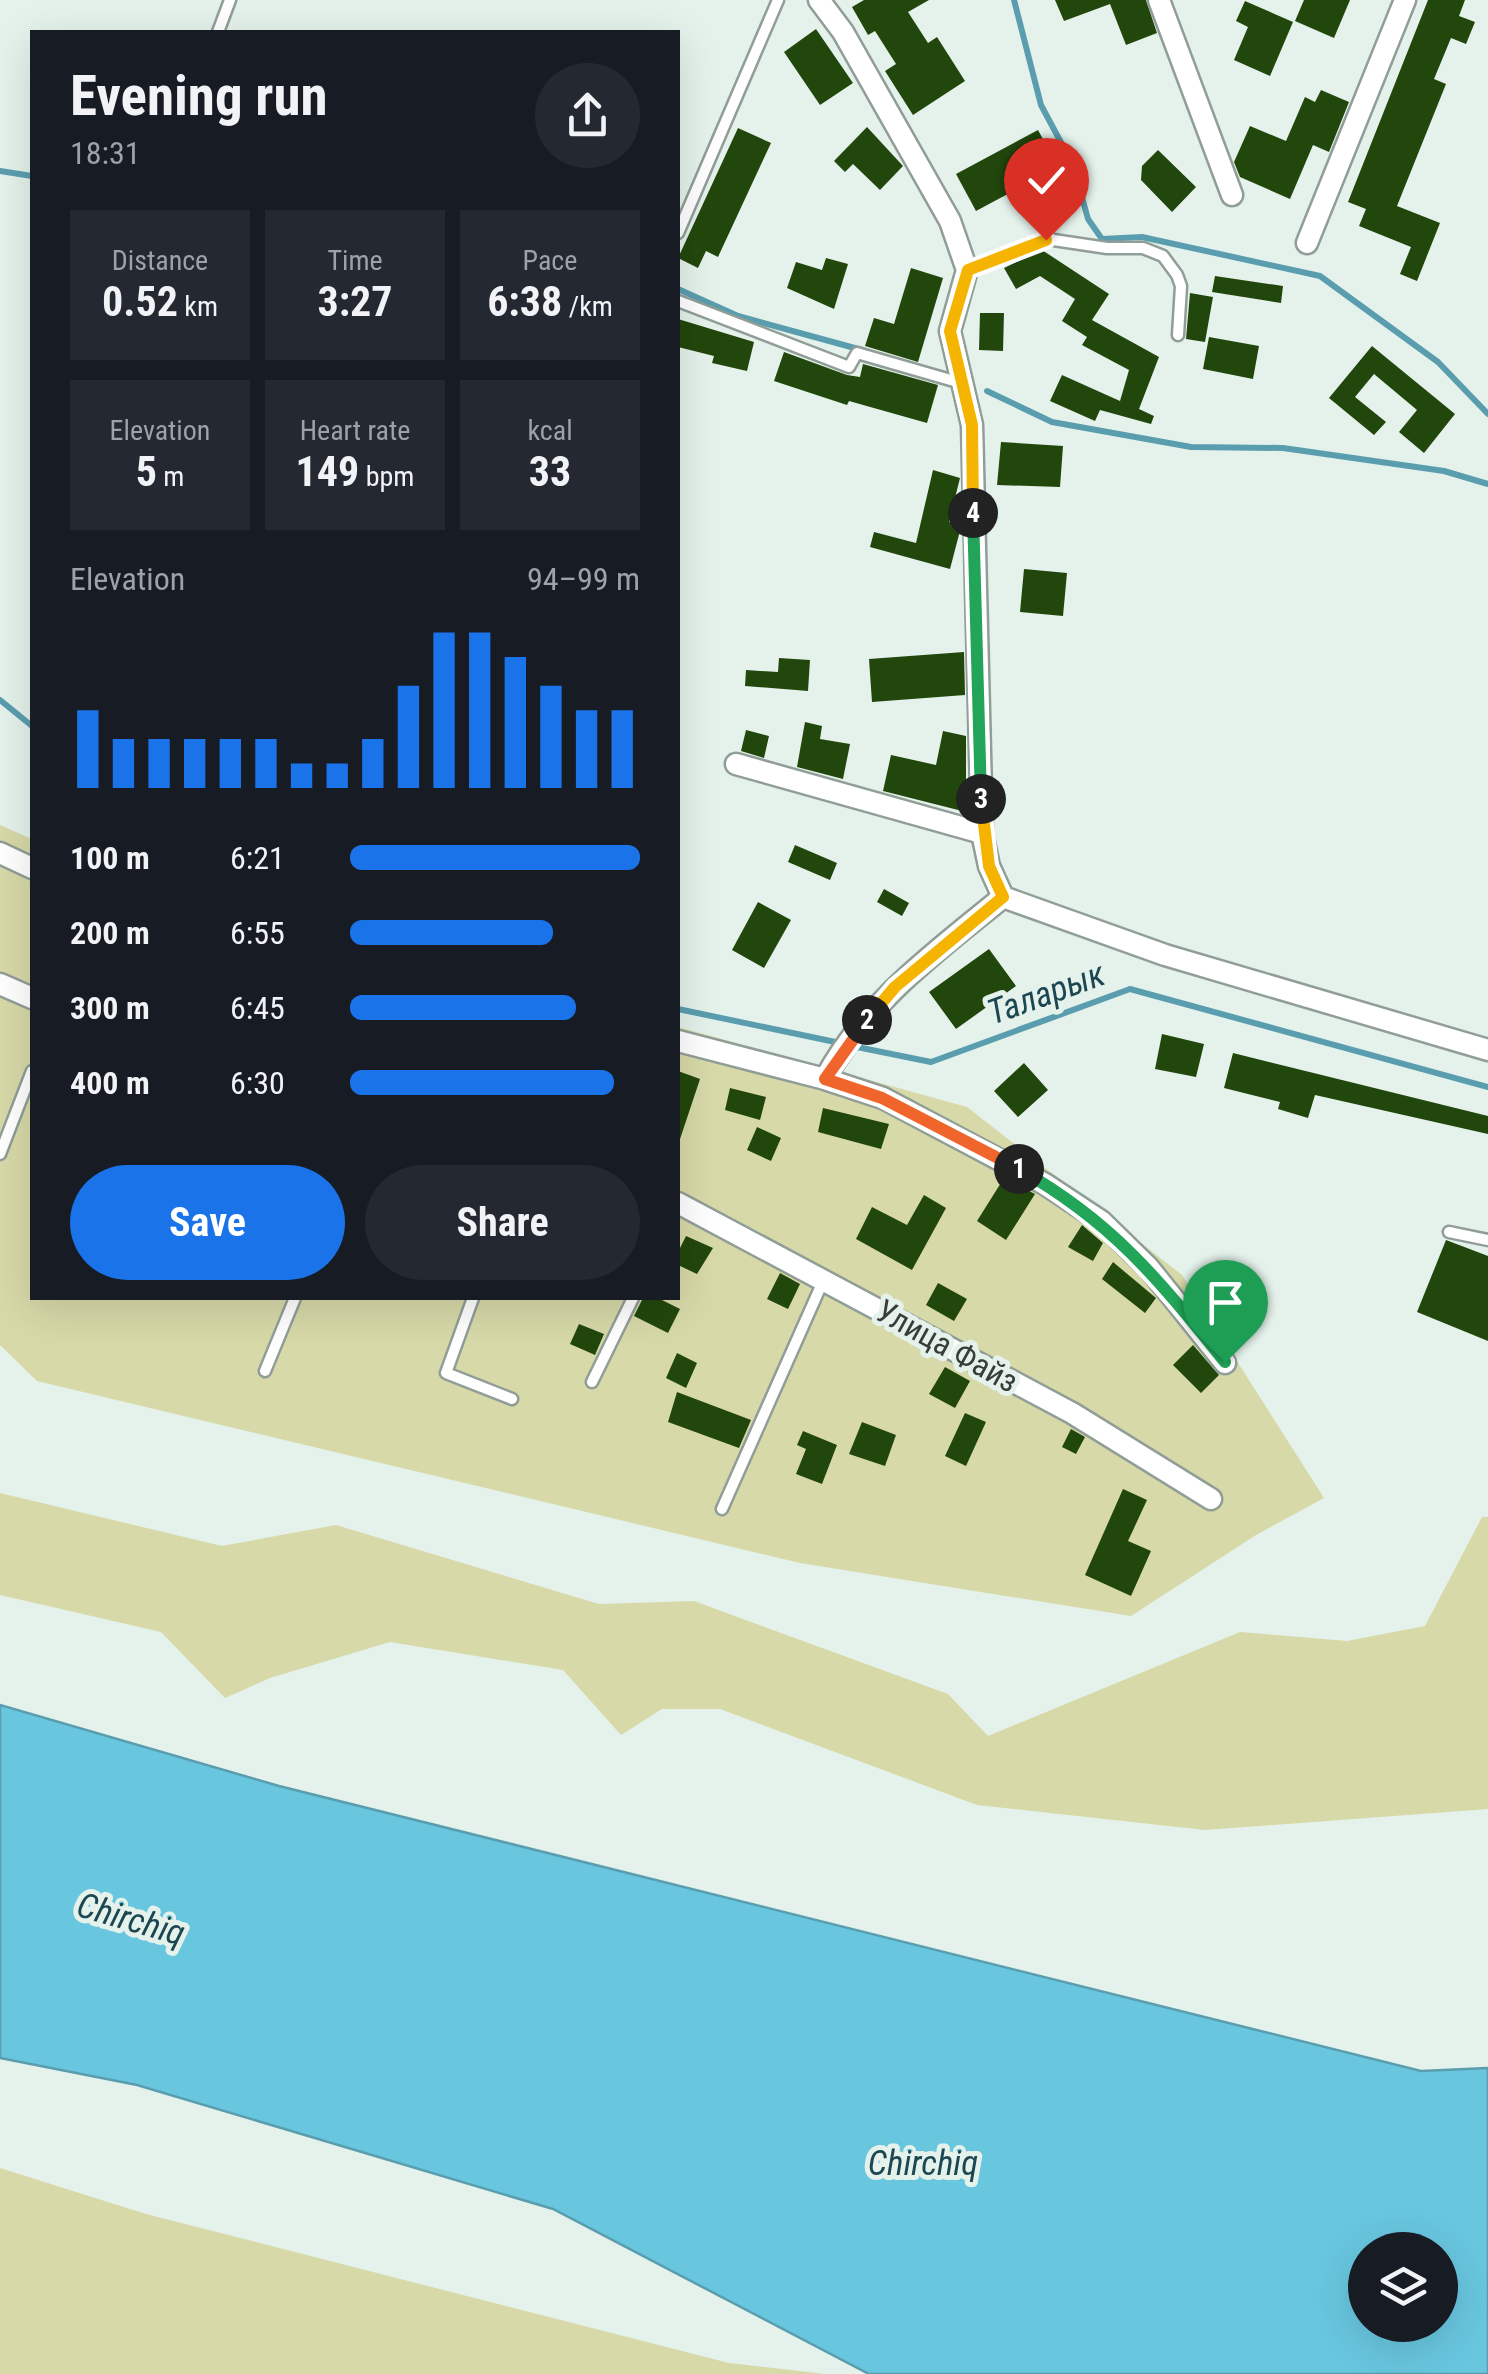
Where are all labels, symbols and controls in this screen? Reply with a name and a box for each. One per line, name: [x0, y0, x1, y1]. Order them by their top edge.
button: share: [535, 63, 640, 168]
text: Evening run: [70, 64, 328, 128]
text: 18:31: [70, 134, 141, 172]
pin: [1004, 138, 1089, 241]
icon: check: [1019, 153, 1074, 208]
text: Distance: [112, 244, 208, 277]
text: Time: [327, 244, 383, 277]
text: Pace: [523, 244, 577, 277]
text: 0.52: [102, 277, 178, 326]
text: 3:27: [317, 277, 393, 326]
text: 6:38: [487, 277, 562, 326]
text: km: [178, 290, 218, 323]
text: /km: [562, 290, 613, 323]
text: Elevation: [110, 414, 210, 447]
text: Heart rate: [300, 414, 410, 447]
text: kcal: [527, 414, 573, 447]
text: 5: [136, 447, 157, 496]
text: 149: [296, 447, 359, 496]
text: 33: [529, 447, 571, 496]
text: m: [157, 460, 184, 493]
text: bpm: [359, 460, 414, 493]
pin: 4: [948, 488, 998, 538]
text: 4: [966, 496, 980, 529]
text: Elevation: [70, 560, 185, 598]
text: 94–99 m: [527, 560, 640, 598]
pin: 3: [956, 774, 1006, 824]
text: 3: [974, 782, 988, 815]
text: 100 m: [70, 839, 150, 877]
text: 6:21: [230, 839, 285, 877]
text: 200 m: [70, 914, 150, 952]
text: 6:55: [230, 914, 285, 952]
water label: Таларык: [982, 953, 1111, 1034]
text: 300 m: [70, 989, 150, 1027]
text: 6:45: [230, 989, 285, 1027]
pin: 2: [842, 995, 892, 1045]
text: 2: [860, 1003, 874, 1036]
text: 400 m: [70, 1064, 150, 1102]
text: 6:30: [230, 1064, 285, 1102]
pin: 1: [994, 1144, 1044, 1194]
text: 1: [1012, 1152, 1026, 1185]
button: Save: [70, 1165, 345, 1280]
button: Share: [365, 1165, 640, 1280]
pin: [1183, 1260, 1268, 1363]
icon: arrive: [1198, 1275, 1253, 1330]
street label: Улица Файз: [870, 1292, 1024, 1400]
water label: Chirchiq: [72, 1885, 190, 1954]
water label: Chirchiq: [868, 2143, 978, 2184]
map controls: [1348, 2232, 1458, 2342]
button: layers: [1348, 2232, 1458, 2342]

